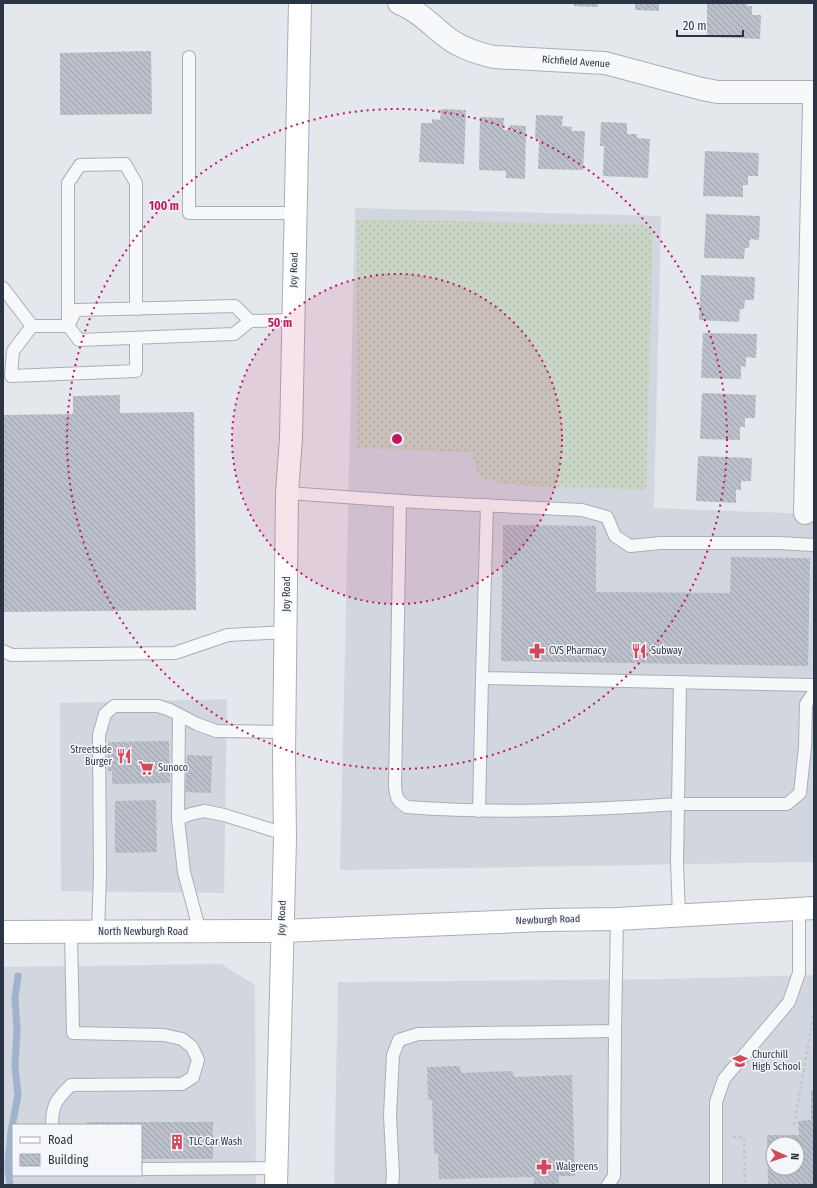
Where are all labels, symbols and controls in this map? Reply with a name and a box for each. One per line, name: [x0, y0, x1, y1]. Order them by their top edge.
scale bar: [677, 12, 743, 38]
text: 20 m: [683, 19, 707, 33]
street label: Richfield Avenue: [542, 54, 610, 70]
text: 100 m: [149, 199, 179, 213]
street label: Joy Road: [287, 252, 301, 288]
text: 50 m: [268, 316, 292, 330]
centre of rings: [390, 432, 404, 446]
street label: Joy Road: [281, 576, 293, 612]
pharmacy icon: CVS Pharmacy: [528, 642, 546, 660]
restaurant icon: Subway: [630, 642, 648, 660]
place label: CVS Pharmacy: [549, 645, 607, 657]
place label: Subway: [651, 645, 683, 657]
place label: Streetside Burger: [70, 744, 112, 768]
restaurant icon: Streetside Burger: [115, 747, 133, 765]
supermarket icon: Sunoco: [137, 759, 155, 777]
place label: Sunoco: [158, 762, 188, 774]
street label: Joy Road: [275, 900, 289, 936]
street label: Newburgh Road: [516, 913, 580, 927]
street label: North Newburgh Road: [98, 926, 188, 938]
place label: Churchill High School: [752, 1049, 801, 1073]
school or university icon: Churchill High School: [731, 1052, 749, 1070]
legend: [12, 1124, 142, 1176]
text: Road: [48, 1133, 73, 1147]
building icon: TLC Car Wash: [168, 1133, 186, 1151]
place label: TLC Car Wash: [189, 1136, 242, 1148]
north arrow: [765, 1136, 805, 1176]
text: Building: [48, 1153, 89, 1167]
text: N: [788, 1153, 801, 1160]
pharmacy icon: Walgreens: [535, 1158, 553, 1176]
place label: Walgreens: [556, 1161, 598, 1173]

